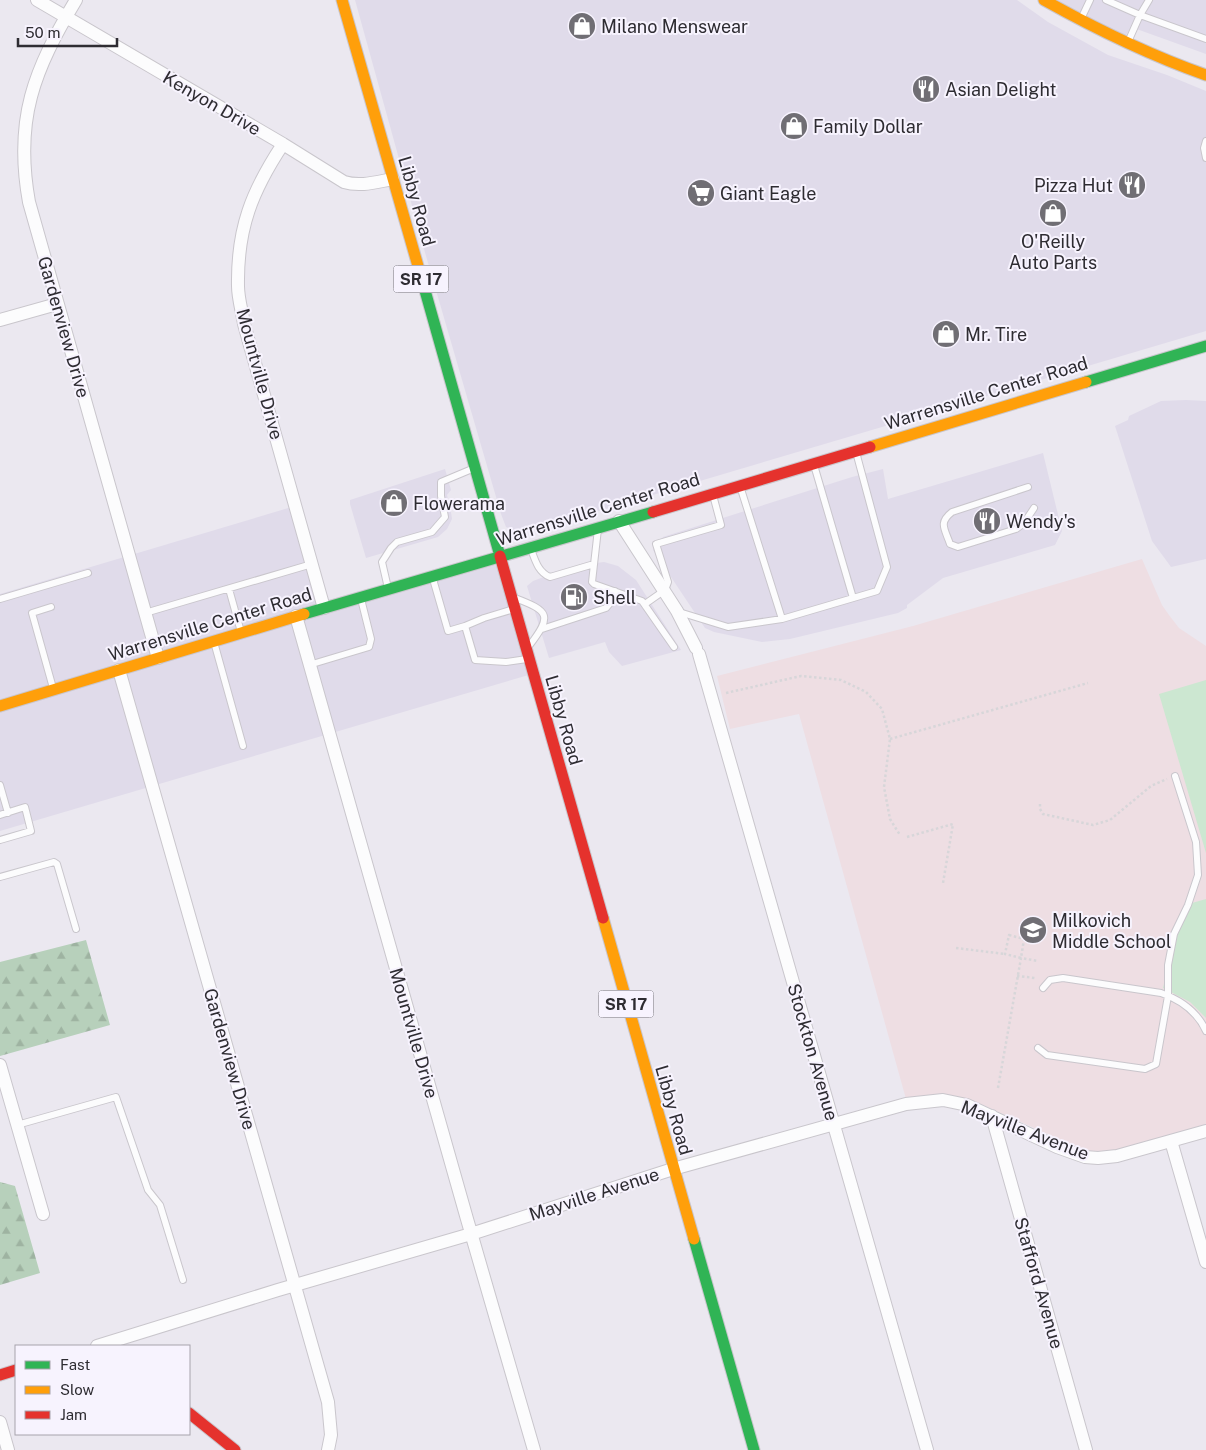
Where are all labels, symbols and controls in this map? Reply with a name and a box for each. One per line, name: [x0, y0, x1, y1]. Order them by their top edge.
shop icon: Milano Menswear: [567, 11, 597, 41]
scale bar: [18, 15, 116, 47]
place label: Milano Menswear: [601, 16, 748, 37]
text: 50 m: [25, 24, 60, 41]
street label: Kenyon Drive: [159, 67, 265, 139]
restaurant icon: Asian Delight: [911, 74, 941, 104]
place label: Asian Delight: [945, 79, 1056, 100]
shop icon: Family Dollar: [779, 111, 809, 141]
place label: Family Dollar: [813, 116, 923, 137]
street label: Libby Road: [394, 153, 440, 249]
restaurant icon: Pizza Hut: [1117, 170, 1147, 200]
place label: Pizza Hut: [1034, 175, 1113, 196]
supermarket icon: Giant Eagle: [686, 178, 716, 208]
place label: Giant Eagle: [720, 183, 816, 204]
shop icon: O'Reilly Auto Parts: [1038, 198, 1068, 228]
place label: O'Reilly Auto Parts: [1009, 231, 1097, 273]
street label: Gardenview Drive: [34, 254, 94, 400]
road number: SR 17: [394, 266, 448, 292]
street label: Mountville Drive: [232, 306, 288, 442]
shop icon: Mr. Tire: [931, 319, 961, 349]
place label: Mr. Tire: [965, 324, 1027, 345]
street label: Warrensville Center Road: [882, 352, 1090, 434]
street label: Warrensville Center Road: [494, 468, 702, 550]
shop icon: Flowerama: [379, 488, 409, 518]
place label: Flowerama: [413, 493, 505, 514]
restaurant icon: Wendy's: [972, 506, 1002, 536]
place label: Wendy's: [1006, 511, 1076, 532]
fuel station icon: Shell: [559, 582, 589, 612]
street label: Warrensville Center Road: [106, 583, 314, 665]
place label: Shell: [593, 587, 636, 608]
street label: Libby Road: [541, 672, 587, 768]
place label: Milkovich Middle School: [1052, 910, 1171, 952]
school or university icon: Milkovich Middle School: [1018, 915, 1048, 945]
street label: Mountville Drive: [385, 965, 443, 1101]
street label: Stockton Avenue: [783, 981, 843, 1123]
street label: Gardenview Drive: [200, 986, 260, 1132]
road number: SR 17: [598, 991, 654, 1018]
street label: Libby Road: [651, 1062, 697, 1158]
street label: Mayville Avenue: [958, 1096, 1092, 1164]
street label: Mayville Avenue: [526, 1163, 662, 1225]
street label: Stafford Avenue: [1010, 1215, 1068, 1351]
legend: [15, 1345, 190, 1435]
text: Fast: [60, 1356, 90, 1373]
text: Slow: [60, 1381, 95, 1398]
text: Jam: [60, 1406, 87, 1423]

